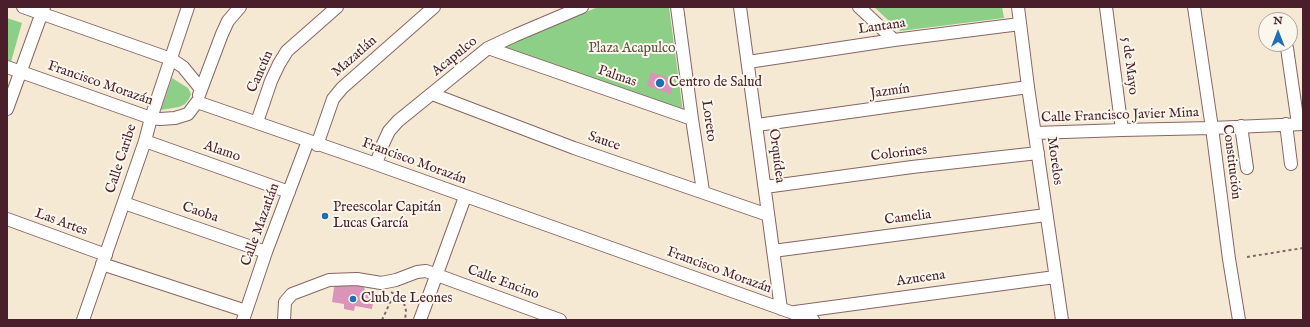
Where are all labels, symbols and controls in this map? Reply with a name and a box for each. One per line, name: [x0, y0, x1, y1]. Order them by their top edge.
north arrow: [1258, 12, 1298, 52]
text: N: [1273, 14, 1283, 28]
street label: Lantana: [857, 15, 907, 39]
street label: Mazatlán: [329, 33, 381, 81]
street label: Acapulco: [429, 34, 481, 80]
street label: 5 de Mayo: [1117, 36, 1141, 96]
park label: Plaza Acapulco: [588, 41, 676, 57]
street label: Cancún: [244, 48, 278, 96]
street label: Francisco Morazán: [45, 58, 155, 110]
street label: Palmas: [596, 63, 638, 91]
place label: Centro de Salud: [669, 75, 762, 91]
marker: Centro de Salud: [654, 77, 666, 89]
street label: Jazmín: [869, 81, 911, 103]
street label: Loreto: [697, 99, 719, 143]
street label: Calle Francisco Javier Mina: [1041, 105, 1199, 127]
street label: Calle Caribe: [103, 122, 141, 196]
street label: Constitución: [1218, 124, 1244, 200]
street label: Orquídea: [764, 128, 788, 184]
street label: Sauce: [586, 129, 622, 155]
street label: Francisco Morazán: [359, 135, 469, 189]
street label: Morelos: [1042, 136, 1066, 186]
street label: Alamo: [201, 138, 243, 166]
street label: Colorines: [870, 142, 928, 166]
street label: Calle Mazatlán: [238, 181, 284, 269]
street label: Caoba: [180, 199, 220, 227]
place label: Preescolar Capitán Lucas García: [333, 200, 441, 232]
street label: Las Artes: [32, 206, 90, 240]
street label: Camelia: [884, 207, 932, 229]
marker: Preescolar Capitán Lucas García: [320, 211, 330, 221]
street label: Francisco Morazán: [664, 244, 774, 298]
street label: Calle Encino: [465, 262, 541, 304]
street label: Azucena: [895, 267, 947, 291]
place label: Club de Leones: [361, 291, 452, 307]
marker: Club de Leones: [348, 294, 358, 304]

